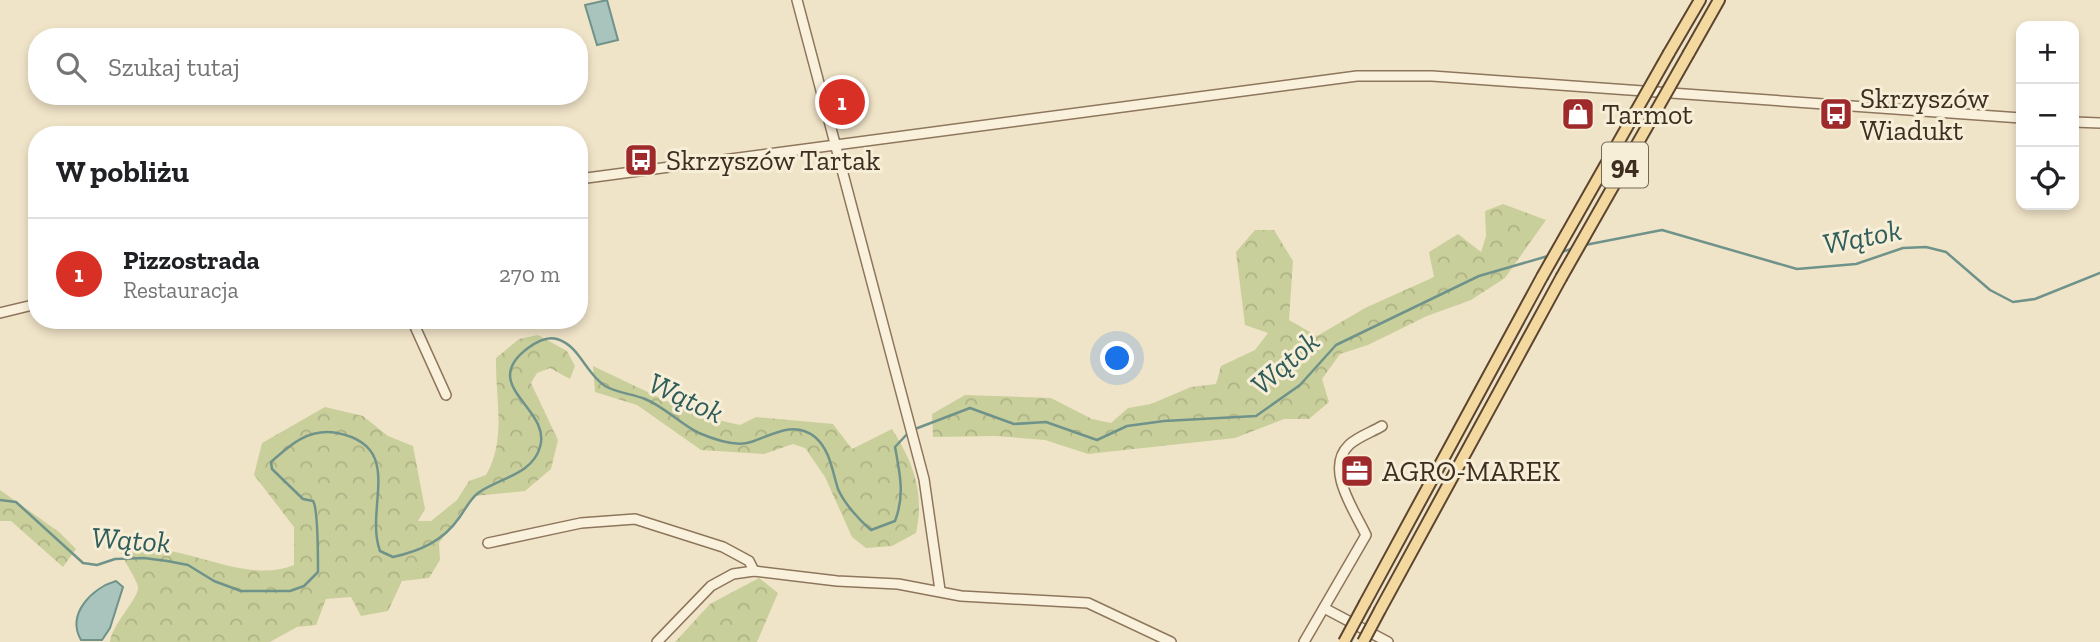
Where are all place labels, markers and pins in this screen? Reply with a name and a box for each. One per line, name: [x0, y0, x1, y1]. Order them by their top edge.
pin: 1: [819, 76, 865, 128]
place label: Skrzyszów Wiadukt: [1860, 82, 1989, 147]
shop icon: Tarmot: [1559, 95, 1597, 133]
bus stop icon: Skrzyszów Wiadukt: [1817, 95, 1855, 133]
place label: Tarmot: [1602, 98, 1693, 131]
bus stop icon: Skrzyszów Tartak: [622, 141, 660, 179]
place label: Skrzyszów Tartak: [666, 144, 881, 177]
office icon: AGRO-MAREK: [1338, 452, 1376, 490]
place label: AGRO-MAREK: [1382, 455, 1560, 488]

